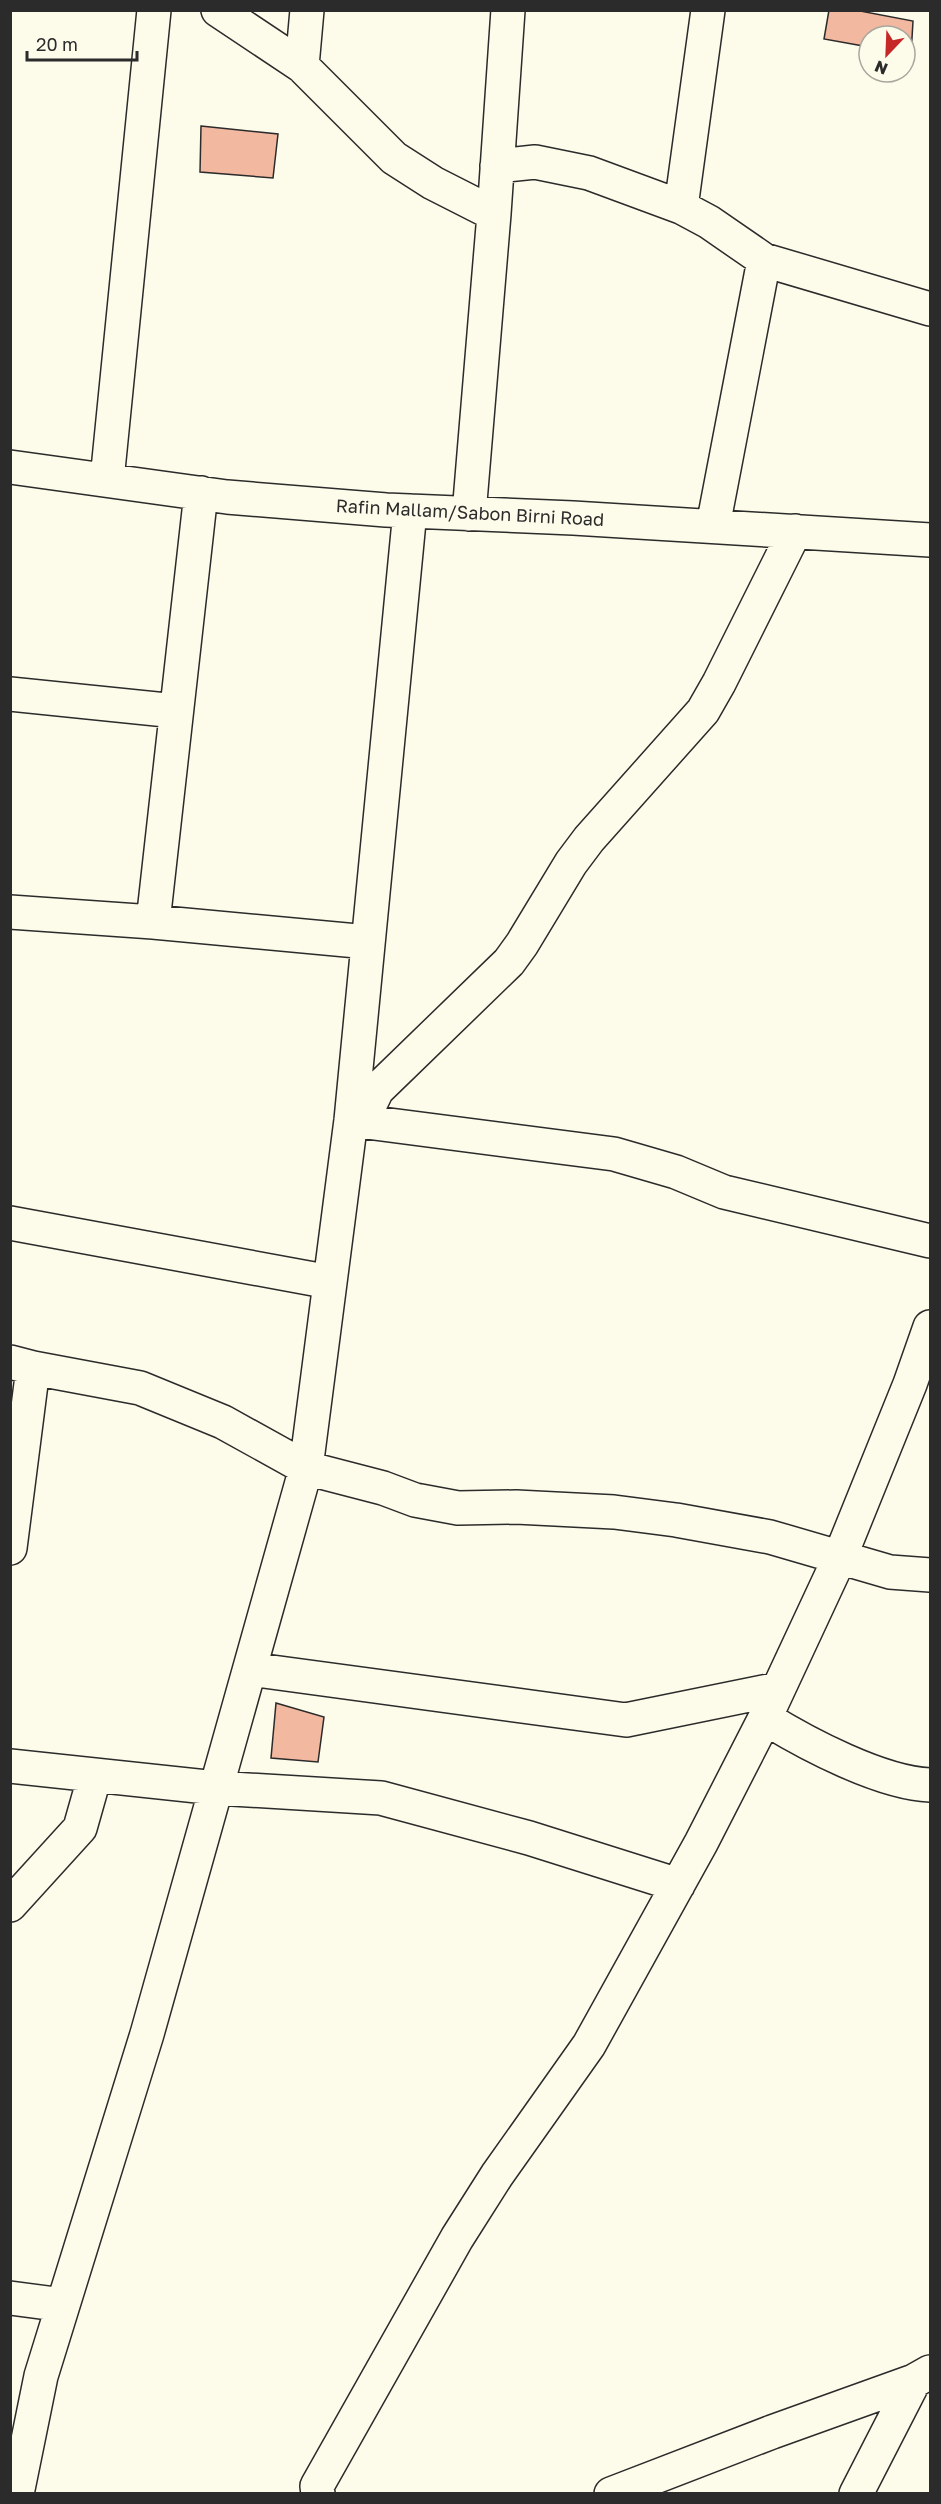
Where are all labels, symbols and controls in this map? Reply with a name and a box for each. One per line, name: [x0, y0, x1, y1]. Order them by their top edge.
scale bar: [27, 24, 136, 62]
north arrow: [857, 24, 917, 84]
text: 20 m: [36, 33, 78, 55]
text: N: [872, 56, 891, 79]
street label: Rafin Mallam/Sabon Birni Road: [335, 494, 605, 530]

